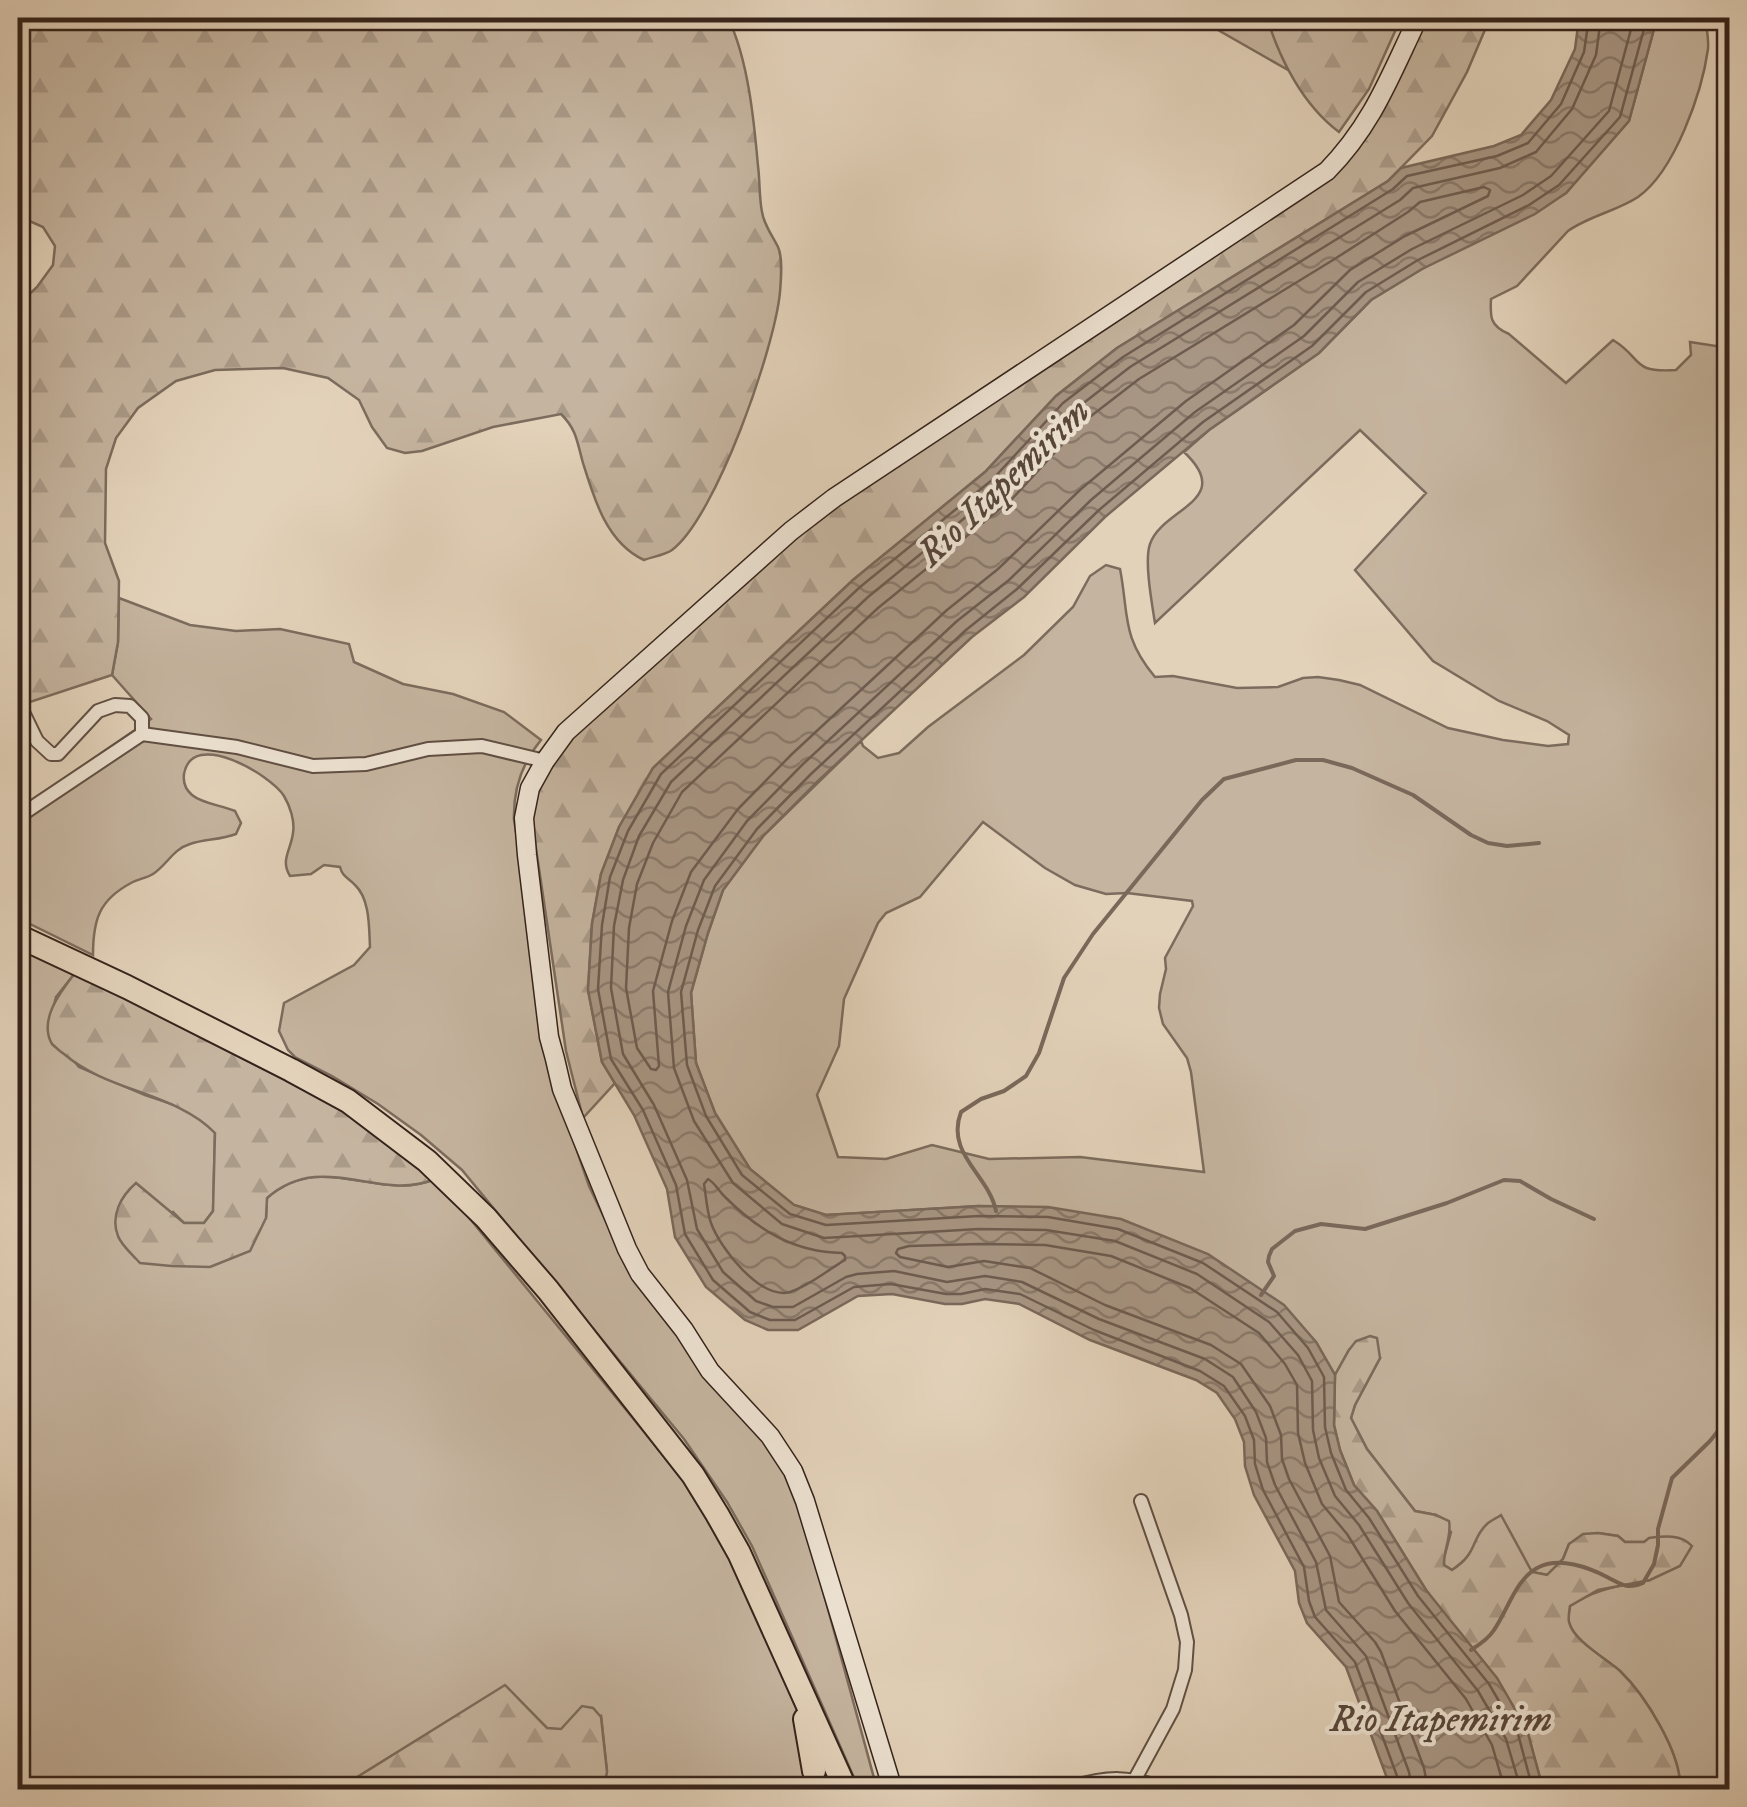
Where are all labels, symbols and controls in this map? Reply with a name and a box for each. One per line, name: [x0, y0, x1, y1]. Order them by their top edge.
water label: Rio Itapemirim: [906, 388, 1101, 578]
water label: Rio Itapemirim: [1329, 1696, 1552, 1744]

